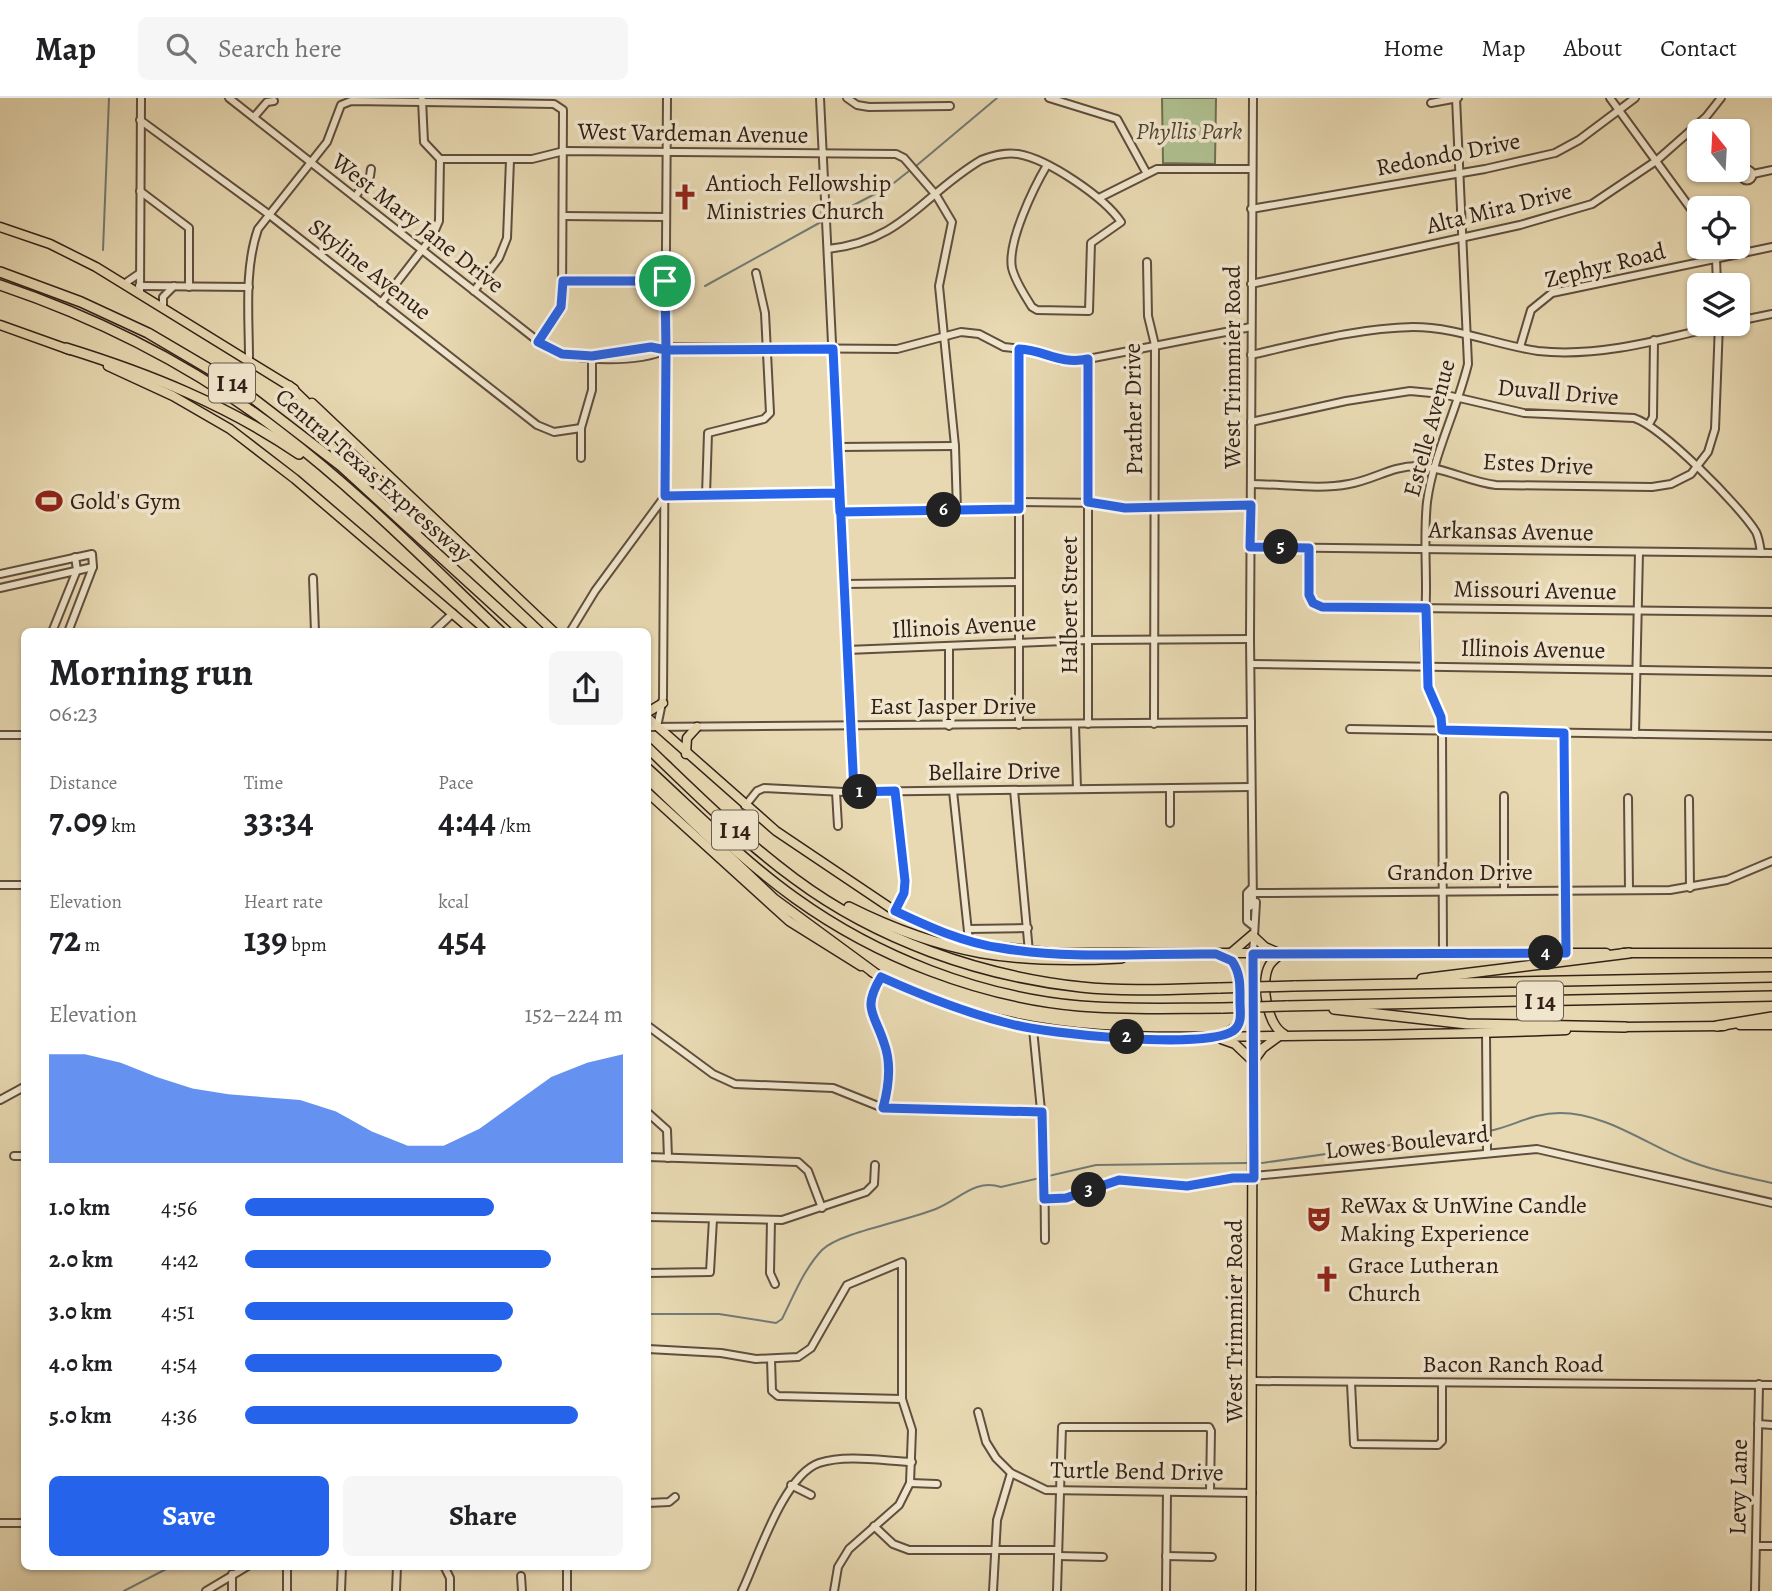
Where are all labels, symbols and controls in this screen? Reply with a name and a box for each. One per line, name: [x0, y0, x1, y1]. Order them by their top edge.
search box: [138, 17, 628, 80]
text: Map: [35, 26, 96, 71]
icon: search: [162, 29, 200, 67]
text: Search here: [218, 31, 342, 66]
text: Home: [1383, 32, 1444, 64]
text: Map: [1482, 32, 1526, 64]
text: About: [1564, 32, 1622, 64]
text: Contact: [1660, 32, 1737, 64]
street label: West Vardeman Avenue: [576, 115, 809, 151]
park label: Phyllis Park: [1136, 115, 1243, 147]
north arrow: [1687, 119, 1750, 182]
map controls: [1687, 119, 1750, 336]
street label: Redondo Drive: [1373, 124, 1523, 184]
street label: West Mary Jane Drive: [324, 145, 511, 300]
place label: Antioch Fellowship Ministries Church: [705, 167, 891, 227]
street label: Alta Mira Drive: [1422, 174, 1575, 242]
church icon: Antioch Fellowship Ministries Church: [670, 182, 700, 212]
button: locate: [1687, 196, 1750, 259]
street label: Skyline Avenue: [302, 211, 438, 327]
street label: Zephyr Road: [1541, 235, 1669, 295]
pin: [635, 251, 695, 311]
icon: arrive: [646, 262, 684, 300]
street label: West Trimmier Road: [1216, 265, 1248, 470]
button: layers: [1687, 273, 1750, 336]
street label: Prather Drive: [1116, 343, 1150, 475]
street label: Estelle Avenue: [1395, 356, 1463, 500]
road number: I 14: [209, 364, 255, 402]
street label: Duvall Drive: [1496, 371, 1620, 413]
street label: Central Texas Expressway: [269, 381, 479, 570]
street label: Estes Drive: [1482, 445, 1594, 483]
place label: Gold's Gym: [70, 485, 181, 517]
sports icon: Gold's Gym: [34, 486, 64, 516]
pin: 6: [926, 492, 962, 528]
text: 6: [939, 496, 948, 522]
street label: Arkansas Avenue: [1427, 514, 1594, 548]
pin: 5: [1264, 530, 1298, 564]
text: 5: [1276, 533, 1285, 559]
street label: Halbert Street: [1053, 536, 1085, 674]
street label: Missouri Avenue: [1453, 573, 1617, 607]
street label: Illinois Avenue: [891, 606, 1037, 646]
street label: Illinois Avenue: [1460, 632, 1606, 666]
text: Morning run: [49, 646, 253, 698]
button: share: [549, 651, 623, 725]
street label: East Jasper Drive: [870, 690, 1036, 722]
text: 06:23: [49, 698, 98, 729]
street label: Bellaire Drive: [927, 754, 1061, 788]
text: Distance: [49, 770, 117, 796]
text: Time: [244, 770, 283, 796]
text: Pace: [438, 770, 474, 796]
pin: 1: [842, 774, 878, 810]
text: 1: [856, 778, 863, 804]
text: 7.09: [49, 796, 107, 844]
text: 33:34: [244, 796, 314, 844]
text: 4:44: [438, 796, 496, 844]
road number: I 14: [712, 810, 758, 850]
text: km: [107, 813, 136, 839]
text: /km: [496, 813, 531, 839]
street label: Grandon Drive: [1387, 856, 1533, 888]
text: Elevation: [49, 889, 122, 915]
text: Heart rate: [244, 889, 323, 915]
text: kcal: [438, 889, 469, 915]
text: 72: [49, 915, 81, 963]
text: 139: [244, 915, 287, 963]
text: 454: [438, 915, 486, 963]
text: m: [81, 932, 100, 958]
text: bpm: [287, 932, 327, 958]
pin: 4: [1528, 936, 1564, 970]
text: 4: [1541, 939, 1550, 965]
road number: I 14: [1517, 982, 1563, 1020]
text: Elevation: [49, 999, 137, 1030]
text: 152–224 m: [524, 999, 623, 1030]
pin: 2: [1110, 1020, 1144, 1054]
text: 2: [1122, 1023, 1131, 1049]
street label: Lowes Boulevard: [1324, 1117, 1491, 1167]
pin: 3: [1072, 1172, 1106, 1208]
text: 3: [1084, 1176, 1093, 1202]
place label: ReWax & UnWine Candle Making Experience: [1340, 1189, 1587, 1249]
text: 1.0 km: [49, 1192, 110, 1223]
text: 4:56: [161, 1192, 197, 1223]
theatre icon: ReWax & UnWine Candle Making Experience: [1304, 1204, 1334, 1234]
street label: West Trimmier Road: [1218, 1219, 1250, 1424]
text: 2.0 km: [49, 1244, 113, 1275]
text: 4:42: [161, 1244, 198, 1275]
place label: Grace Lutheran Church: [1348, 1249, 1499, 1309]
church icon: Grace Lutheran Church: [1312, 1264, 1342, 1294]
text: 3.0 km: [49, 1296, 112, 1327]
text: 4:51: [161, 1296, 195, 1327]
text: 4.0 km: [49, 1348, 113, 1379]
text: 4:54: [161, 1348, 197, 1379]
street label: Bacon Ranch Road: [1422, 1348, 1604, 1380]
text: 5.0 km: [49, 1400, 112, 1431]
text: 4:36: [161, 1400, 197, 1431]
street label: Levy Lane: [1721, 1439, 1755, 1535]
street label: Turtle Bend Drive: [1050, 1453, 1224, 1489]
button: Save: [49, 1476, 329, 1556]
button: Share: [343, 1476, 623, 1556]

